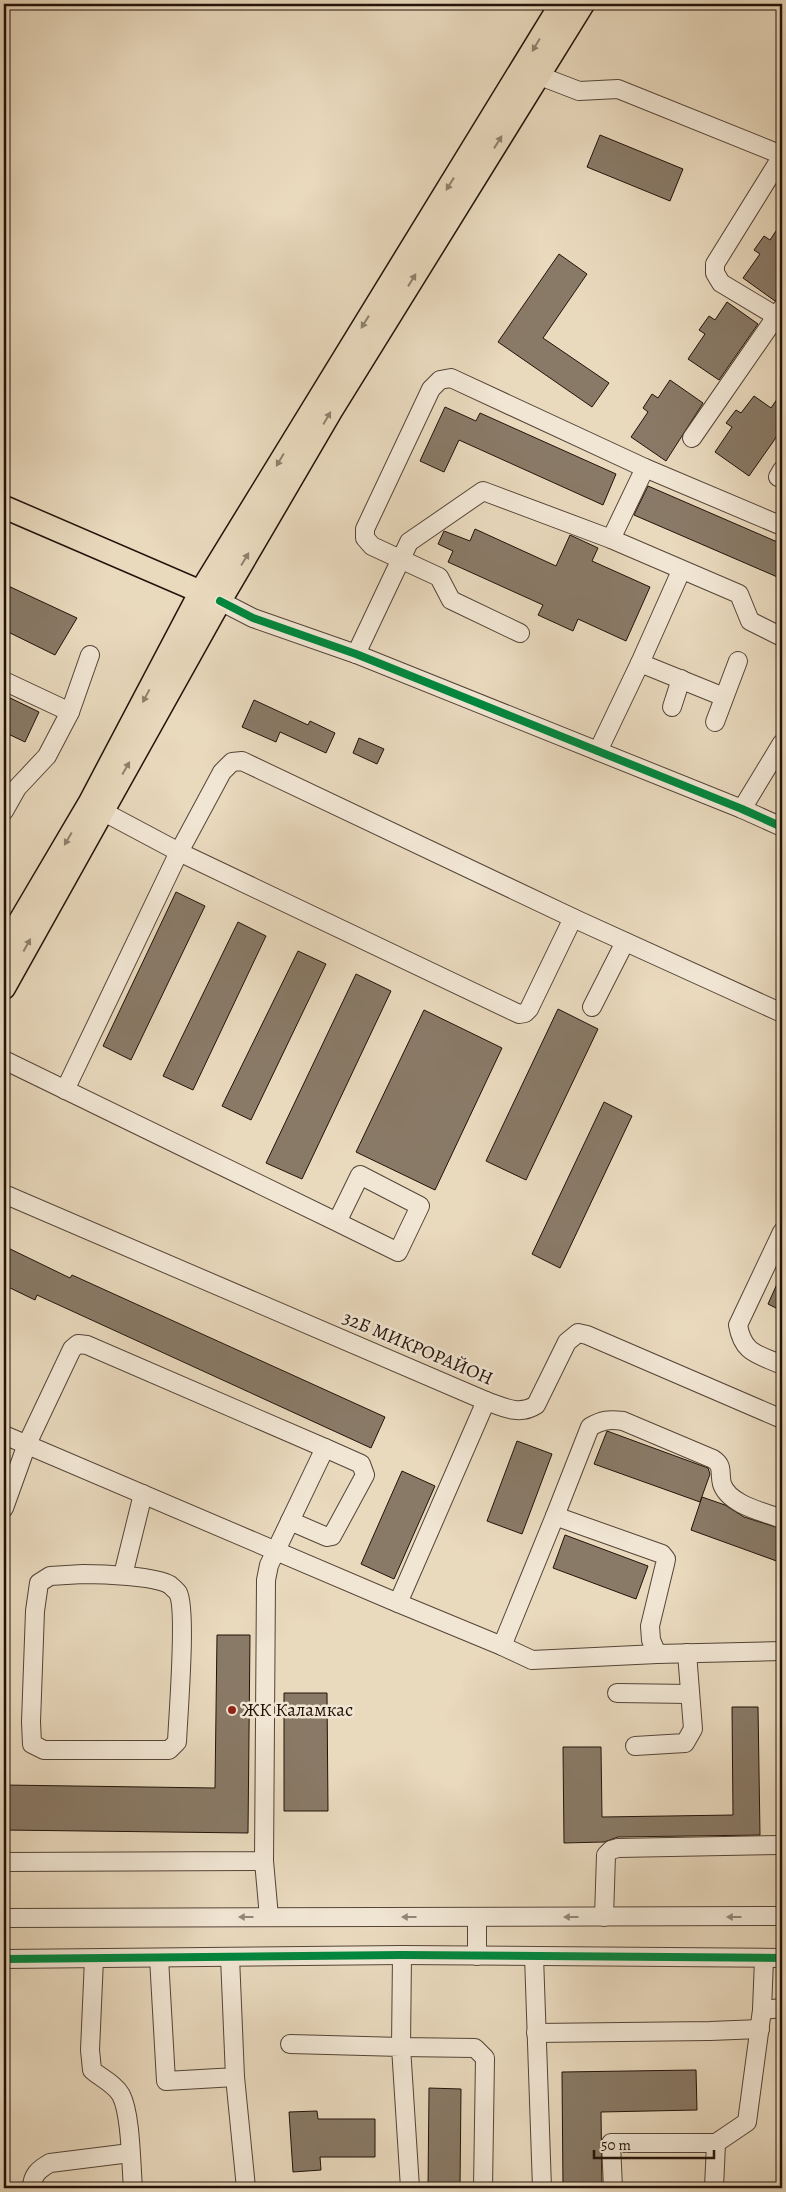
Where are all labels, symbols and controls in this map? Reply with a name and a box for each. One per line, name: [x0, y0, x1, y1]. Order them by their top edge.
one-way arrow: [531, 39, 540, 52]
one-way arrow: [493, 135, 502, 148]
one-way arrow: [446, 177, 455, 190]
one-way arrow: [408, 273, 417, 287]
one-way arrow: [360, 315, 369, 328]
one-way arrow: [322, 412, 331, 425]
one-way arrow: [275, 454, 284, 467]
one-way arrow: [240, 552, 249, 565]
one-way arrow: [142, 689, 150, 704]
one-way arrow: [121, 762, 130, 775]
one-way arrow: [63, 832, 72, 846]
one-way arrow: [23, 938, 32, 952]
street label: 32Б МИКРОРАЙОН: [339, 1305, 497, 1391]
place label: ЖК Каламкас: [242, 1697, 353, 1723]
marker: ЖК Каламкас: [226, 1704, 238, 1716]
one-way arrow: [238, 1913, 254, 1921]
one-way arrow: [400, 1913, 416, 1921]
one-way arrow: [563, 1913, 579, 1921]
one-way arrow: [725, 1913, 741, 1921]
scale bar: [594, 2127, 714, 2159]
text: 50 m: [601, 2135, 631, 2155]

